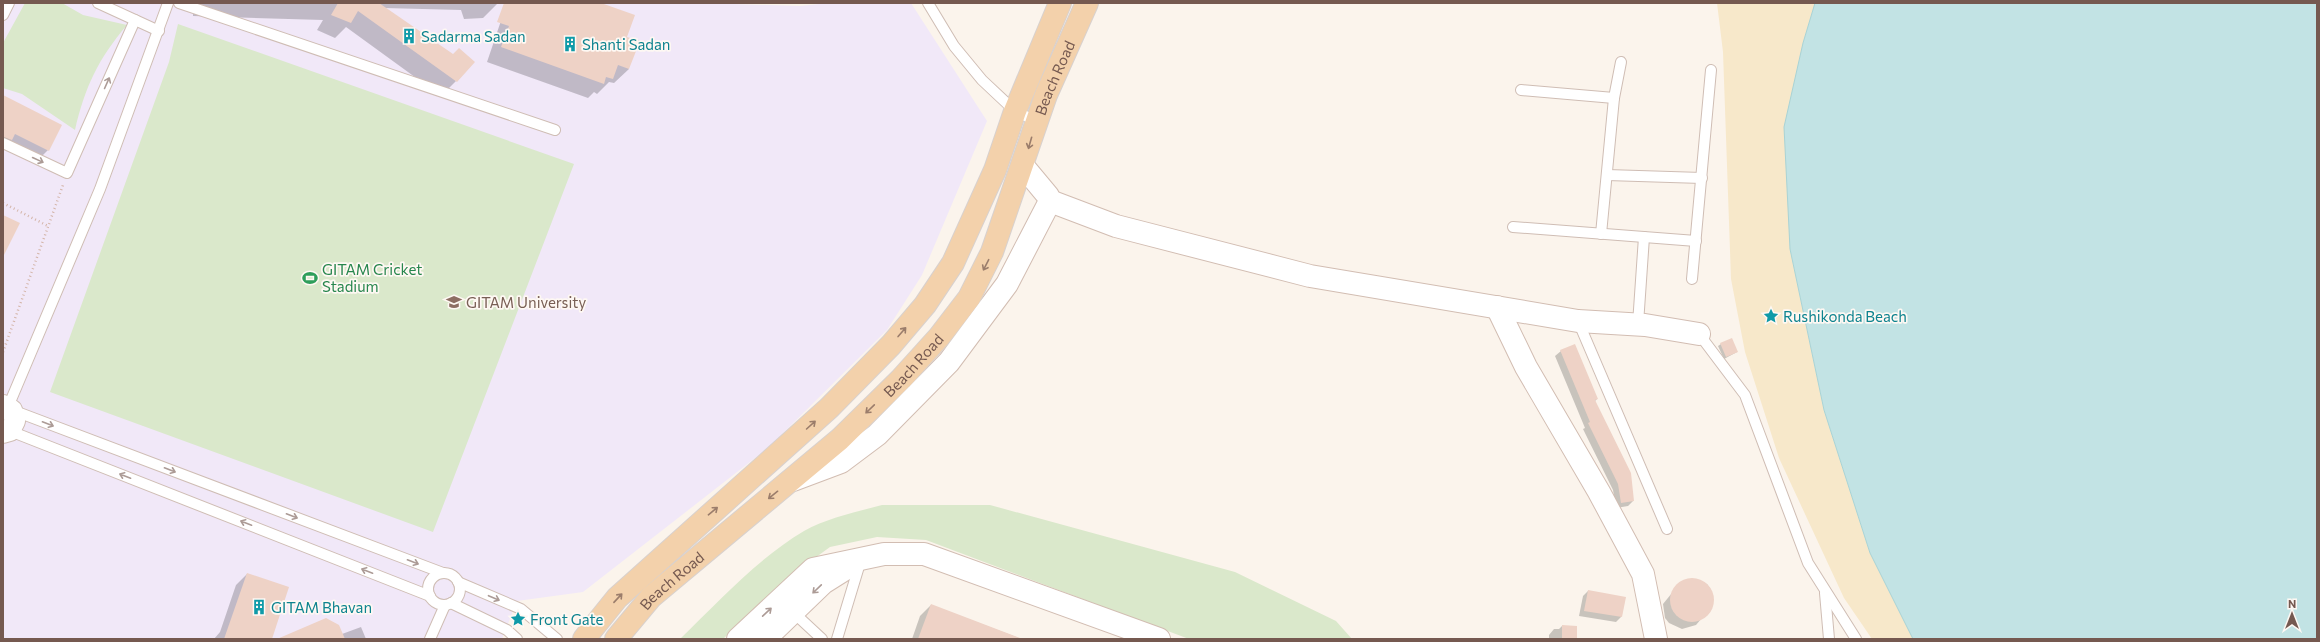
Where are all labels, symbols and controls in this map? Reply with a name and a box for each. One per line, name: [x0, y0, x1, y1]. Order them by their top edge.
building icon: Sadarma Sadan: [400, 27, 418, 45]
place label: Sadarma Sadan: [421, 27, 526, 45]
building icon: Shanti Sadan: [561, 35, 579, 53]
place label: Shanti Sadan: [582, 35, 670, 53]
street label: Beach Road: [1031, 38, 1078, 117]
one-way arrow: [104, 77, 111, 89]
one-way arrow: [1026, 136, 1033, 149]
one-way arrow: [32, 157, 44, 164]
one-way arrow: [982, 259, 989, 271]
place label: GITAM Cricket Stadium: [322, 260, 422, 295]
sports icon: GITAM Cricket Stadium: [301, 269, 319, 287]
school or university icon: GITAM University: [445, 293, 463, 311]
place label: GITAM University: [466, 293, 586, 311]
place icon: Rushikonda Beach: [1762, 307, 1780, 325]
place label: Rushikonda Beach: [1783, 307, 1907, 325]
one-way arrow: [897, 327, 907, 337]
street label: Beach Road: [880, 330, 947, 400]
one-way arrow: [865, 404, 875, 414]
one-way arrow: [806, 420, 816, 429]
one-way arrow: [42, 421, 54, 429]
one-way arrow: [164, 467, 177, 474]
one-way arrow: [120, 471, 132, 479]
one-way arrow: [767, 491, 778, 499]
one-way arrow: [708, 506, 719, 515]
one-way arrow: [285, 512, 297, 520]
one-way arrow: [241, 519, 253, 527]
street label: Beach Road: [636, 548, 707, 613]
one-way arrow: [407, 558, 419, 566]
one-way arrow: [362, 567, 374, 575]
one-way arrow: [812, 584, 822, 593]
one-way arrow: [613, 593, 622, 603]
one-way arrow: [488, 594, 500, 602]
north arrow: [2272, 594, 2312, 634]
text: N: [2288, 597, 2296, 610]
building icon: GITAM Bhavan: [250, 598, 268, 616]
place label: GITAM Bhavan: [271, 598, 372, 616]
one-way arrow: [762, 608, 772, 617]
place icon: Front Gate: [509, 610, 527, 628]
place label: Front Gate: [530, 610, 604, 628]

